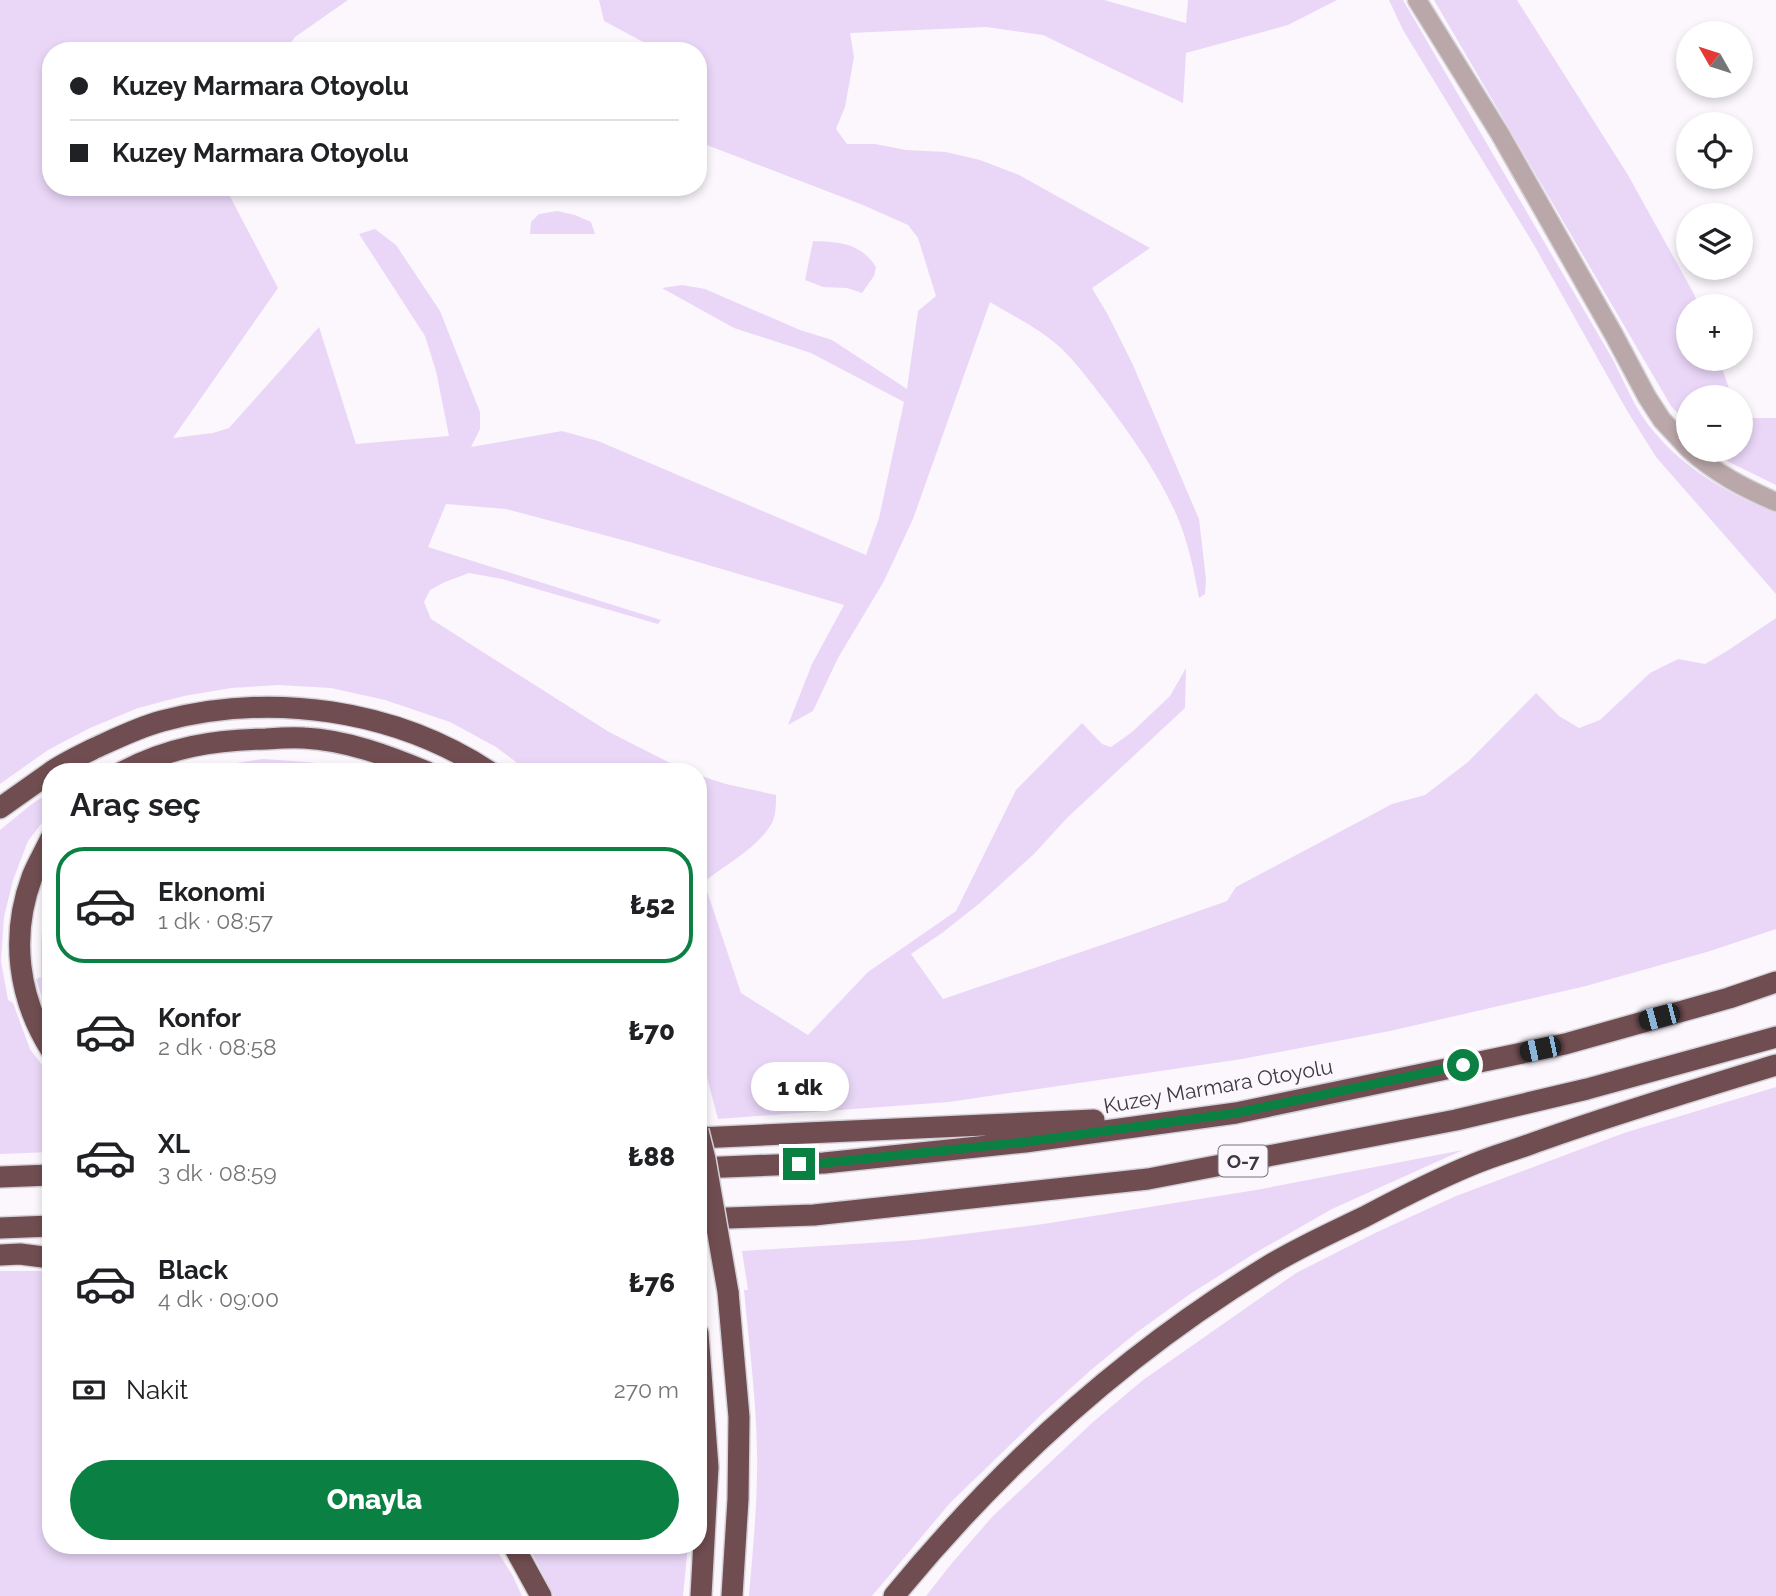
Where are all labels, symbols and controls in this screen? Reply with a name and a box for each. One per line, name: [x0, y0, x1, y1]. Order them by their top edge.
north arrow: [1676, 21, 1754, 98]
map controls: [1676, 21, 1753, 462]
text: Kuzey Marmara Otoyolu: [112, 71, 409, 101]
button: locate: [1676, 112, 1753, 189]
text: Kuzey Marmara Otoyolu: [112, 138, 409, 168]
button: layers: [1676, 203, 1753, 280]
button: +: [1676, 294, 1753, 371]
button: −: [1676, 385, 1753, 462]
text: Araç seç: [70, 786, 201, 823]
icon: car: [74, 874, 137, 937]
text: Ekonomi: [158, 877, 266, 907]
text: ₺52: [630, 890, 675, 920]
text: 1 dk · 08:57: [158, 907, 273, 934]
icon: car: [74, 1000, 137, 1063]
car: [1636, 1001, 1683, 1033]
text: Konfor: [158, 1003, 241, 1033]
text: ₺70: [629, 1016, 675, 1046]
text: 2 dk · 08:58: [158, 1033, 277, 1060]
car: [1518, 1034, 1563, 1064]
route start: [1447, 1049, 1479, 1081]
street label: Kuzey Marmara Otoyolu: [1101, 1054, 1335, 1118]
callout: 1 dk: [750, 1062, 848, 1112]
text: 1 dk: [777, 1073, 823, 1100]
icon: car: [74, 1126, 137, 1189]
text: XL: [158, 1129, 190, 1159]
text: ₺88: [628, 1142, 675, 1172]
road number: O-7: [1218, 1146, 1268, 1176]
route end: [783, 1148, 815, 1180]
text: 3 dk · 08:59: [158, 1159, 277, 1186]
icon: car: [74, 1252, 137, 1315]
text: Black: [158, 1255, 228, 1285]
text: ₺76: [629, 1268, 675, 1298]
text: 4 dk · 09:00: [158, 1285, 279, 1312]
icon: cash: [70, 1371, 108, 1409]
text: Nakit: [126, 1375, 188, 1405]
text: 270 m: [614, 1376, 679, 1403]
button: Onayla: [70, 1460, 679, 1540]

